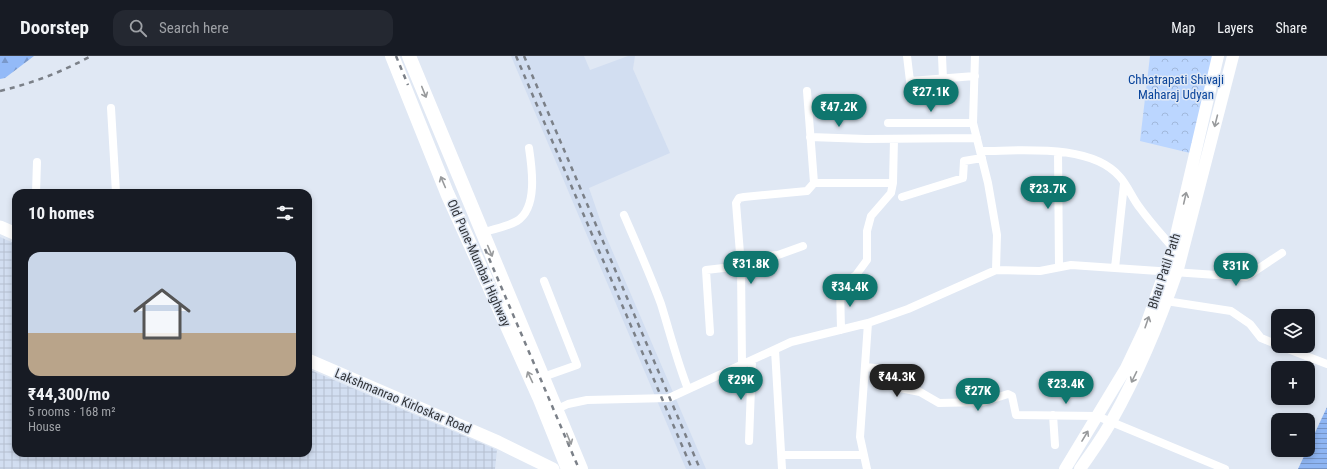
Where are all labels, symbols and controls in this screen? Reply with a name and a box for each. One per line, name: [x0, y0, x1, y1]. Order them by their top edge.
search box: [113, 10, 393, 46]
text: Doorstep: [20, 16, 89, 39]
icon: search: [127, 17, 149, 39]
text: Search here: [159, 19, 229, 37]
text: Map: [1171, 20, 1195, 36]
text: Layers: [1217, 20, 1254, 36]
text: Share: [1276, 20, 1307, 36]
park label: Chhatrapati Shivaji Maharaj Udyan: [1128, 72, 1224, 102]
pin: ₹27.1K: [898, 79, 964, 113]
text: ₹27.1K: [913, 84, 949, 99]
one-way arrow: [421, 86, 428, 98]
pin: ₹47.2K: [806, 94, 872, 128]
text: ₹47.2K: [821, 99, 857, 114]
one-way arrow: [1212, 114, 1219, 127]
pin: ₹23.7K: [1015, 176, 1081, 210]
one-way arrow: [438, 177, 446, 189]
text: ₹23.7K: [1030, 181, 1066, 196]
one-way arrow: [1181, 191, 1189, 204]
street label: Old Pune-Mumbai Highway: [444, 197, 514, 329]
icon: filters: [274, 202, 296, 224]
text: 10 homes: [28, 203, 94, 223]
street label: Bhau Patil Path: [1145, 231, 1183, 311]
one-way arrow: [486, 245, 494, 257]
pin: ₹31.8K: [718, 251, 784, 285]
pin: ₹31K: [1212, 253, 1260, 287]
text: ₹31.8K: [733, 256, 769, 271]
text: ₹31K: [1223, 258, 1249, 273]
pin: ₹34.4K: [817, 274, 883, 308]
icon: home: [126, 278, 198, 350]
text: ₹34.4K: [832, 279, 868, 294]
map controls: [1271, 309, 1315, 457]
button: layers: [1271, 309, 1315, 353]
one-way arrow: [1144, 315, 1151, 328]
button: +: [1271, 361, 1315, 405]
pin: ₹44.3K: [864, 364, 930, 398]
street label: Lakshmanrao Kirloskar Road: [332, 365, 474, 437]
pin: ₹29K: [717, 367, 765, 401]
text: ₹44.3K: [879, 369, 915, 384]
pin: ₹23.4K: [1033, 371, 1099, 405]
one-way arrow: [1130, 371, 1137, 383]
one-way arrow: [526, 372, 533, 384]
text: ₹29K: [728, 372, 754, 387]
text: ₹23.4K: [1048, 376, 1084, 391]
pin: ₹27K: [954, 378, 1002, 412]
text: ₹27K: [965, 383, 991, 398]
text: ₹44,300/mo: [28, 384, 110, 404]
text: 5 rooms · 168 m²: [28, 404, 115, 419]
button: −: [1271, 413, 1315, 457]
text: House: [28, 419, 61, 434]
one-way arrow: [1081, 431, 1089, 442]
one-way arrow: [566, 433, 573, 445]

